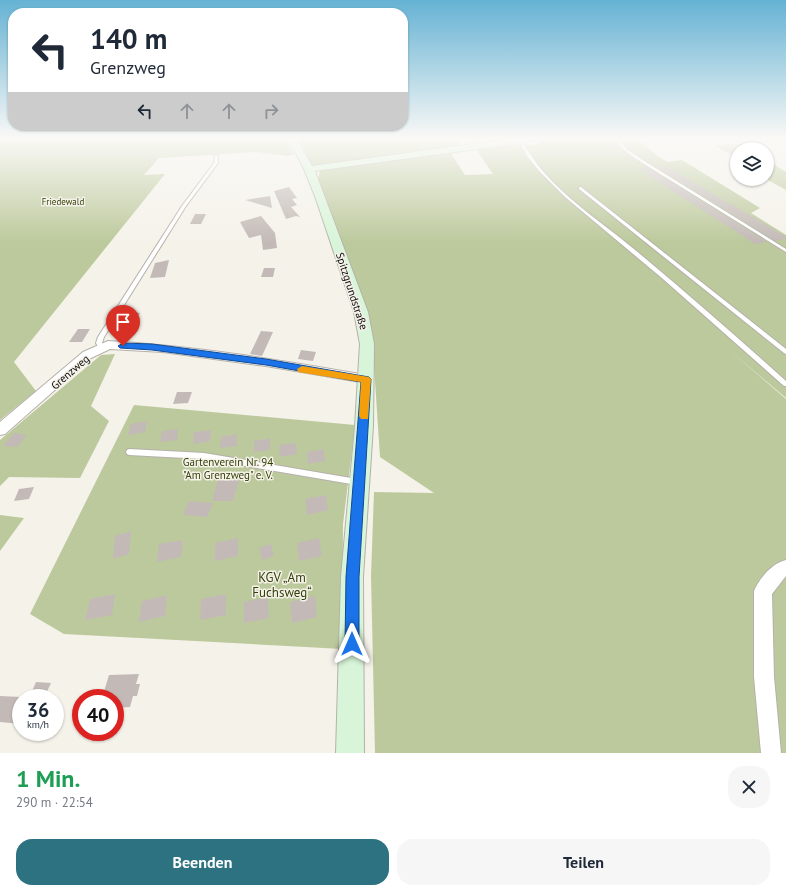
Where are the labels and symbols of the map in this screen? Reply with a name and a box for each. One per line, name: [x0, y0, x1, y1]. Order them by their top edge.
park label: Friedewald: [42, 196, 84, 207]
street label: Spitzgrundstraße: [333, 251, 371, 332]
pin: [106, 305, 140, 346]
street label: Grenzweg: [48, 351, 92, 392]
park label: Gartenverein Nr. 94 "Am Grenzweg" e. V.: [183, 455, 273, 482]
park label: KGV „Am Fuchsweg“: [252, 569, 312, 601]
position arrow: [331, 623, 373, 665]
speed limit sign: 40: [72, 689, 124, 741]

